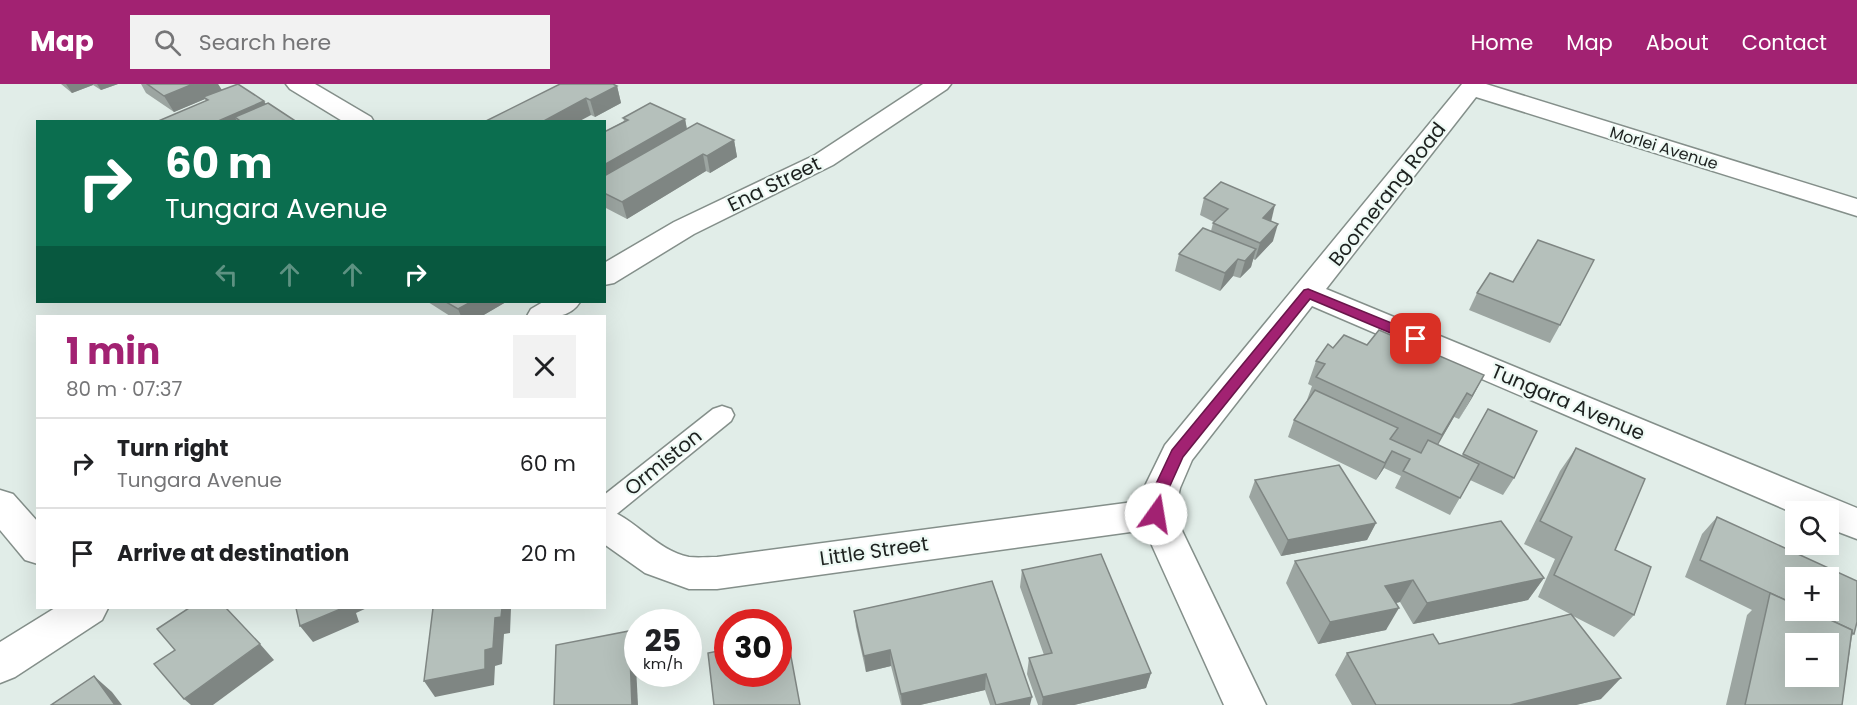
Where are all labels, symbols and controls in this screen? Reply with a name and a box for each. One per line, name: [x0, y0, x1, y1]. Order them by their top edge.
search box: [130, 15, 550, 69]
text: Map: [30, 22, 94, 61]
icon: search: [151, 26, 184, 59]
text: Search here: [199, 27, 331, 58]
text: Home: [1471, 28, 1533, 57]
text: Map: [1566, 28, 1613, 57]
text: About: [1646, 28, 1709, 57]
text: Contact: [1742, 28, 1827, 57]
street label: Boomerang Road: [1322, 116, 1452, 272]
street label: Morlei Avenue: [1607, 121, 1721, 175]
text: 60 m: [165, 134, 273, 193]
icon: right: [66, 144, 144, 222]
street label: Ena Street: [723, 149, 825, 219]
text: Tungara Avenue: [165, 190, 388, 227]
icon: left: [210, 258, 243, 291]
icon: ahead: [273, 258, 306, 291]
icon: ahead: [336, 258, 369, 291]
icon: right: [399, 258, 432, 291]
pin: [1390, 313, 1441, 364]
icon: arrive: [1399, 322, 1432, 355]
text: 1 min: [66, 326, 160, 377]
button: close: [513, 335, 576, 398]
street label: Tungara Avenue: [1487, 357, 1649, 447]
text: 80 m · 07:37: [66, 375, 182, 403]
street label: Ormiston: [618, 422, 708, 502]
text: Turn right: [117, 433, 228, 464]
icon: right: [66, 447, 99, 480]
text: 60 m: [520, 448, 576, 479]
text: Tungara Avenue: [117, 466, 282, 494]
position arrow: [1124, 482, 1188, 546]
map controls: [1785, 501, 1839, 687]
button: search: [1785, 501, 1839, 555]
street label: Little Street: [818, 530, 930, 572]
icon: arrive: [66, 537, 99, 570]
text: Arrive at destination: [117, 538, 349, 569]
text: 20 m: [521, 538, 576, 569]
button: +: [1785, 567, 1839, 621]
speed limit sign: 30: [714, 609, 792, 687]
text: 25: [645, 619, 681, 662]
button: −: [1785, 633, 1839, 687]
text: km/h: [643, 653, 683, 674]

